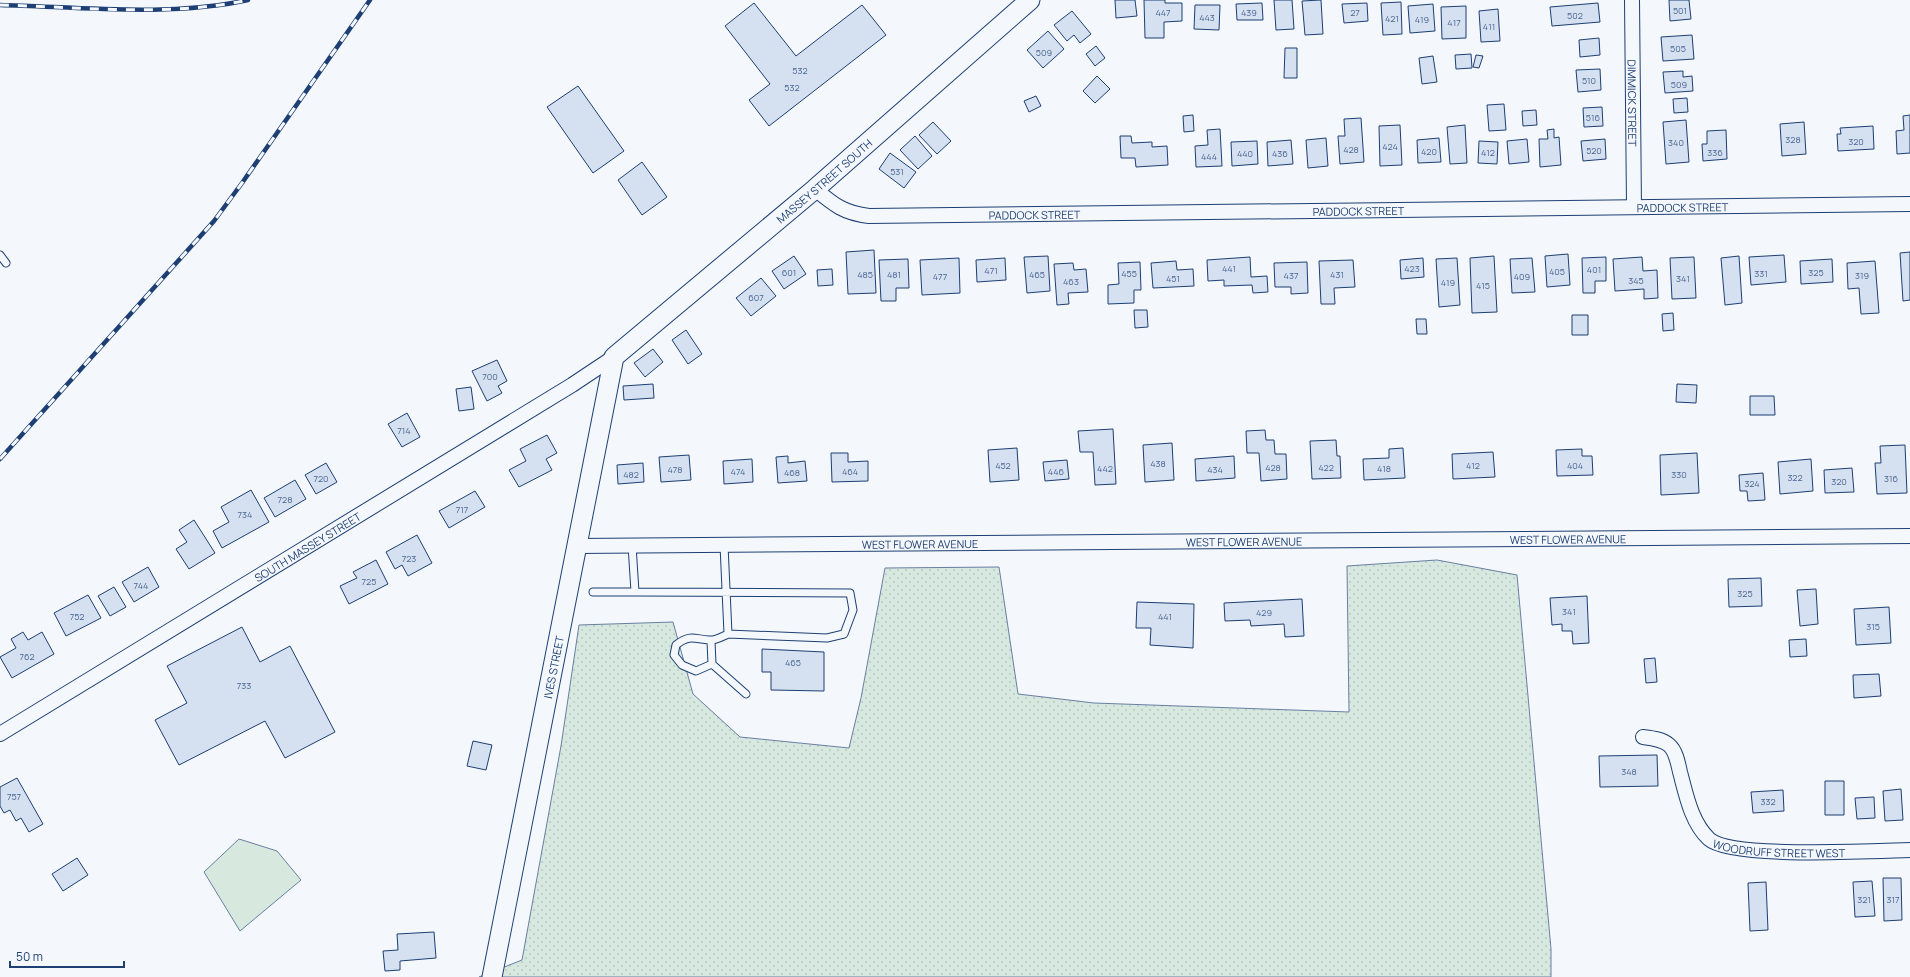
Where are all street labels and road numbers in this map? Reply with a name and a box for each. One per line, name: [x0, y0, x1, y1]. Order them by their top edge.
street label: DIMMICK STREET: [1625, 59, 1641, 147]
street label: MASSEY STREET SOUTH: [773, 135, 875, 226]
street label: PADDOCK STREET: [1637, 199, 1729, 215]
street label: PADDOCK STREET: [1313, 202, 1405, 218]
street label: PADDOCK STREET: [989, 206, 1081, 222]
street label: SOUTH MASSEY STREET: [251, 508, 364, 585]
street label: WEST FLOWER AVENUE: [1510, 531, 1626, 547]
street label: WEST FLOWER AVENUE: [1186, 533, 1302, 549]
street label: WEST FLOWER AVENUE: [862, 535, 978, 551]
street label: IVES STREET: [540, 634, 567, 700]
street label: WOODRUFF STREET WEST: [1711, 835, 1846, 860]

